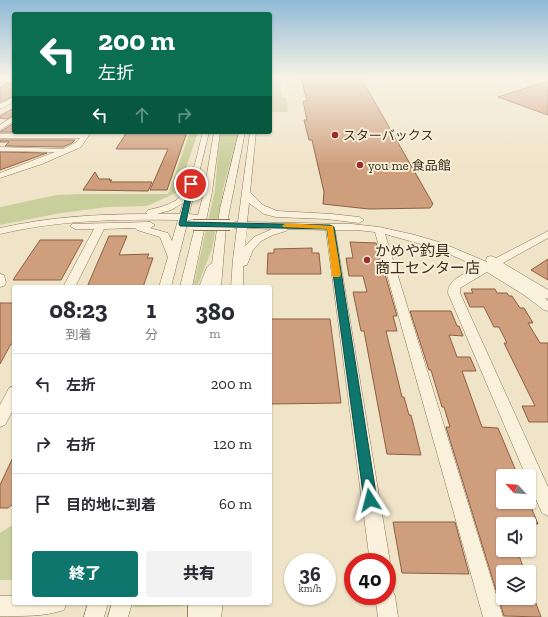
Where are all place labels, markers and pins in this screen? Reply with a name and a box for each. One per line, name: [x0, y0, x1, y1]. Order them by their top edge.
place label: スターバックス: [343, 128, 433, 143]
marker: スターバックス: [330, 130, 340, 140]
place label: you me 食品館: [368, 158, 451, 173]
marker: you me 食品館: [355, 160, 365, 170]
pin: [174, 167, 208, 201]
place label: かめや釣具 商工センター店: [375, 242, 480, 277]
marker: かめや釣具 商工センター店: [362, 255, 372, 265]

